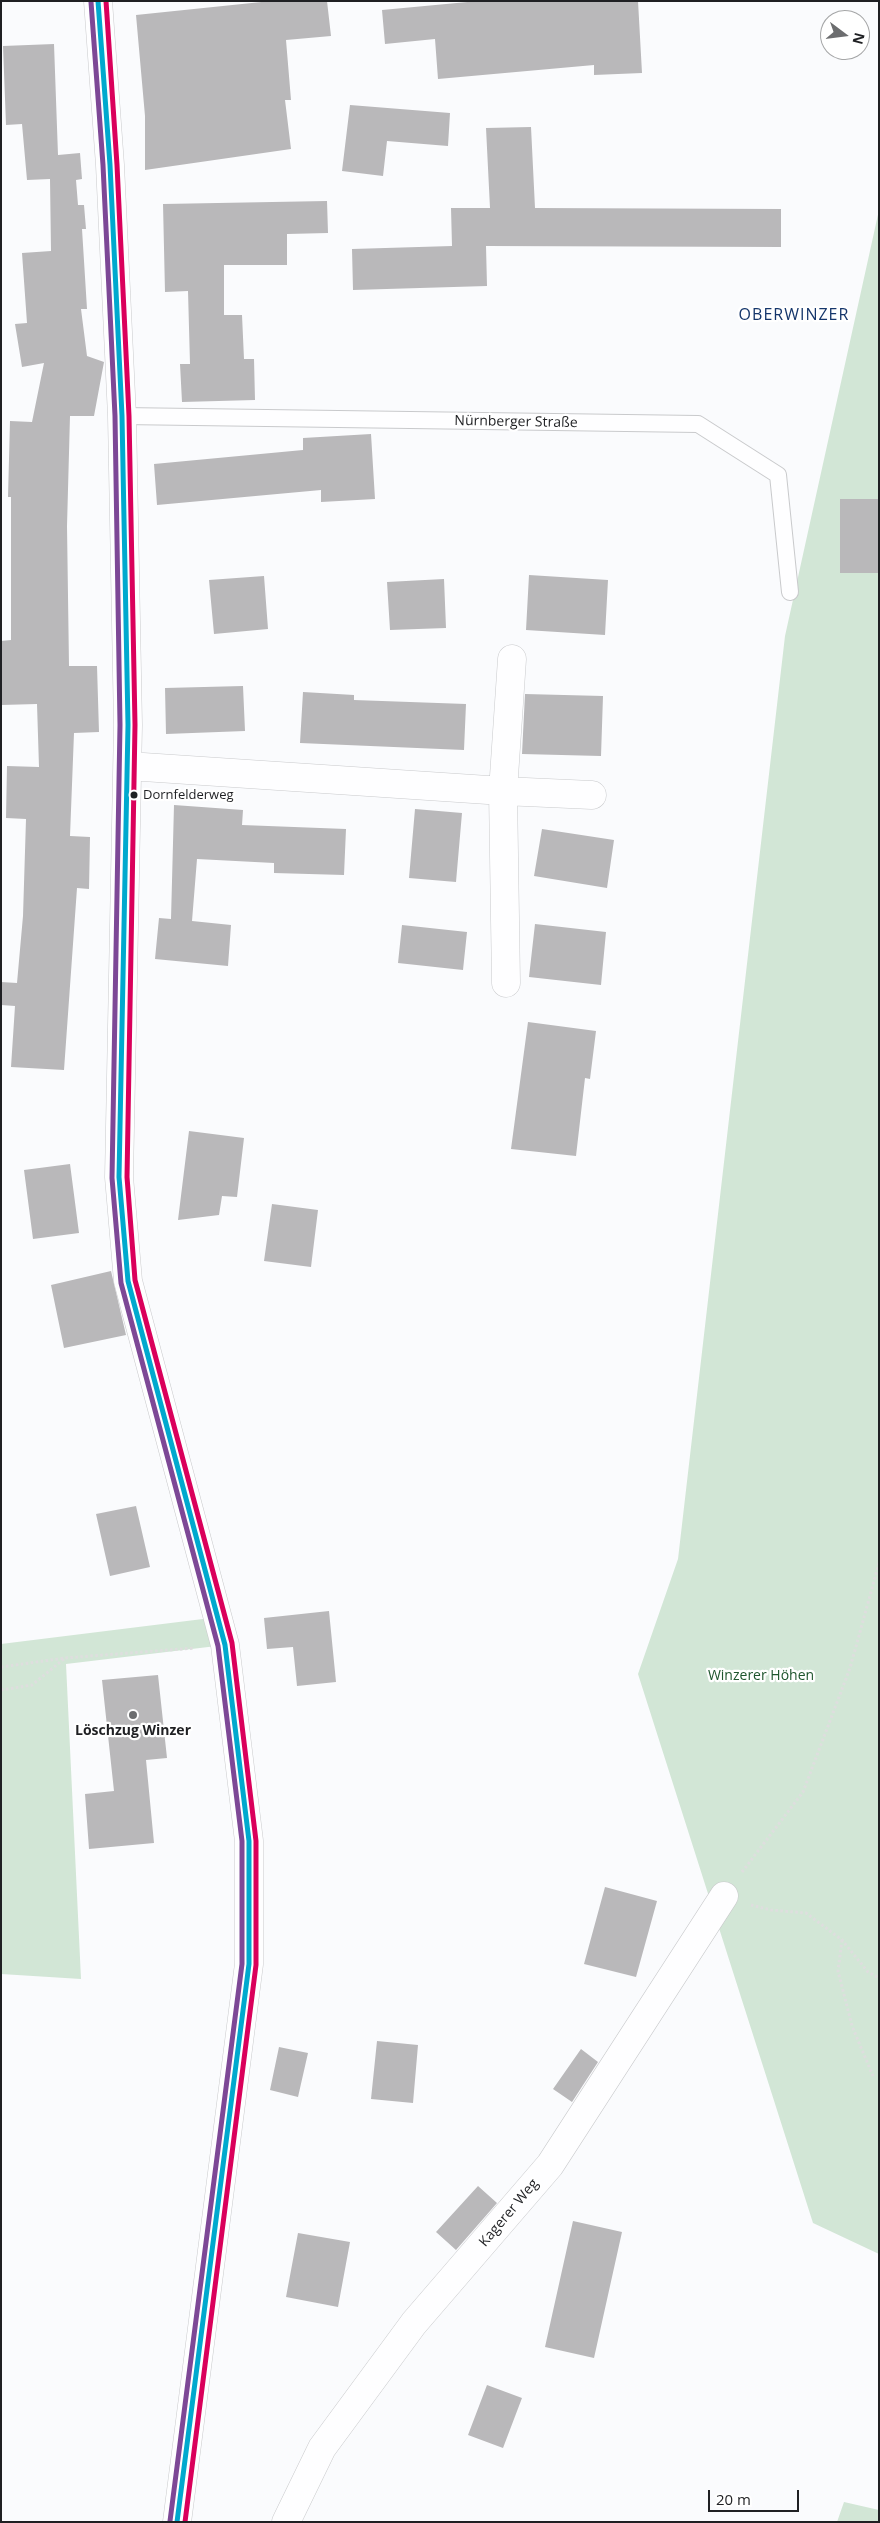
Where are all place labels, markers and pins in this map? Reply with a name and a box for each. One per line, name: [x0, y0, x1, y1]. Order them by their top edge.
place label: Dornfelderweg: [143, 787, 233, 803]
marker: Dornfelderweg: [129, 790, 139, 800]
marker: Löschzug Winzer: [127, 1709, 139, 1721]
place label: Löschzug Winzer: [75, 1723, 191, 1739]

